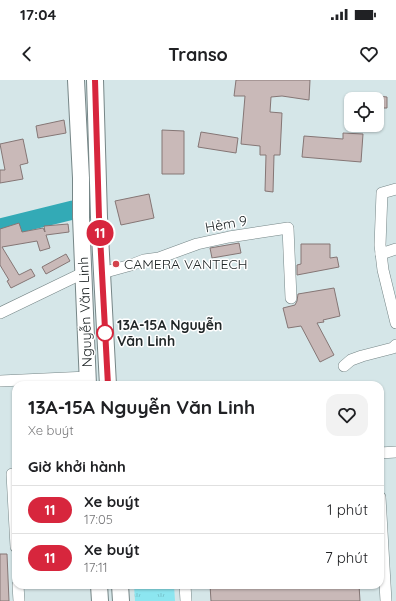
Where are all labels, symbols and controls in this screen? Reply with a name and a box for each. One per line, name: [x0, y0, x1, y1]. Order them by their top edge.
text: 17:04: [20, 5, 56, 24]
icon: back: [16, 43, 38, 65]
text: Transo: [168, 43, 228, 66]
icon: heart: [358, 43, 380, 65]
map controls: [344, 92, 384, 132]
button: locate: [344, 92, 384, 132]
street label: Hẻm 9: [204, 211, 249, 237]
line badge: 11: [82, 220, 118, 246]
text: 11: [95, 224, 105, 242]
place label: CAMERA VANTECH: [124, 255, 248, 273]
street label: Nguyễn Văn Linh: [74, 256, 96, 368]
marker: CAMERA VANTECH: [111, 259, 121, 269]
place label: 13A-15A Nguyễn Văn Linh: [117, 316, 222, 350]
marker: 13A-15A Nguyễn Văn Linh: [96, 324, 114, 342]
button: heart: [326, 394, 368, 436]
text: 13A-15A Nguyễn Văn Linh: [28, 395, 255, 419]
text: Xe buýt: [28, 422, 74, 438]
text: Giờ khởi hành: [28, 457, 126, 476]
text: Xe buýt: [84, 492, 140, 511]
text: 1 phút: [327, 500, 368, 519]
text: 11: [45, 501, 55, 519]
text: 17:05: [84, 511, 113, 527]
text: Xe buýt: [84, 540, 140, 559]
text: 7 phút: [325, 548, 368, 567]
text: 11: [45, 549, 55, 567]
text: 17:11: [84, 559, 108, 575]

